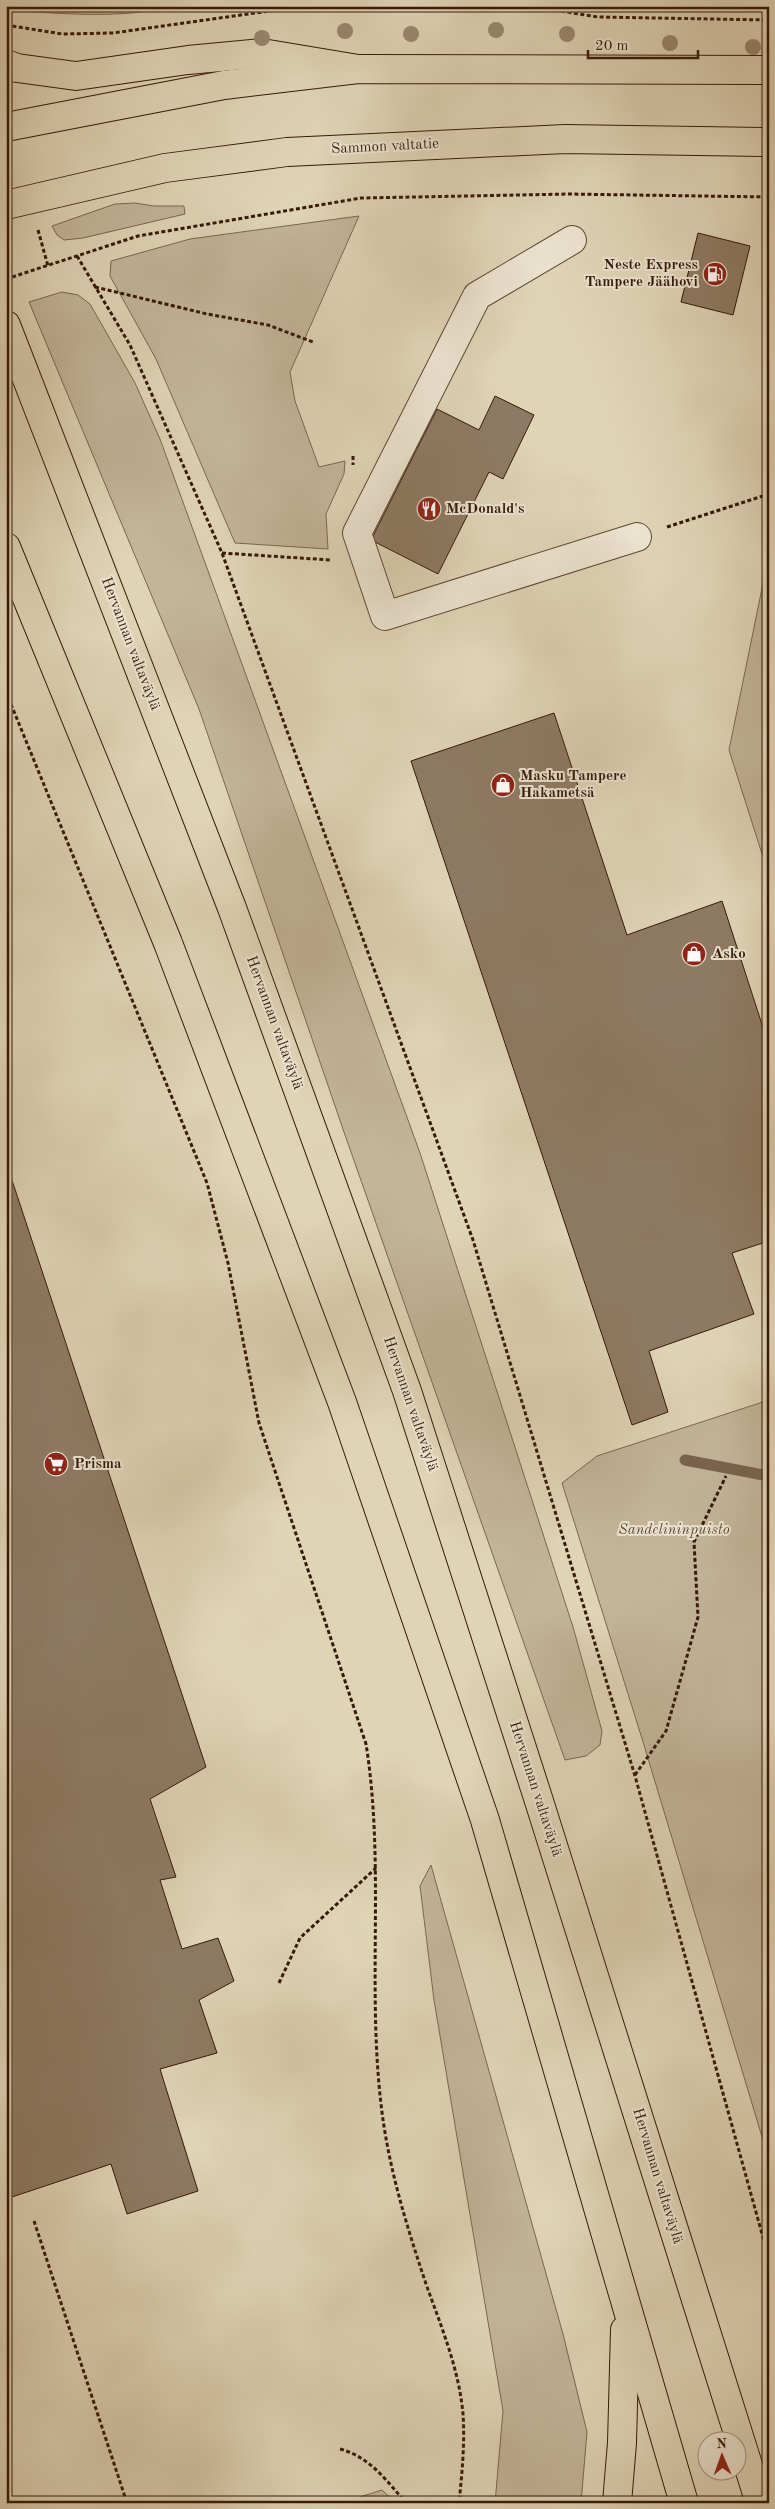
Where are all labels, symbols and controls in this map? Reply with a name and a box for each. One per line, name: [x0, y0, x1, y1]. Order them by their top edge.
scale bar: [588, 28, 698, 60]
text: 20 m: [595, 39, 629, 54]
street label: Sammon valtatie: [331, 137, 439, 157]
place label: Neste Express Tampere Jäähovi: [585, 258, 698, 290]
fuel station icon: Neste Express Tampere Jäähovi: [702, 261, 728, 287]
restaurant icon: McDonald's: [416, 496, 442, 522]
place label: McDonald's: [446, 502, 524, 517]
street label: Hervannan valtaväylä: [98, 575, 163, 713]
place label: Masku Tampere Hakametsä: [520, 769, 627, 801]
shop icon: Masku Tampere Hakametsä: [490, 772, 516, 798]
shop icon: Asko: [681, 941, 707, 967]
place label: Asko: [712, 947, 746, 962]
street label: Hervannan valtaväylä: [243, 954, 305, 1093]
street label: Hervannan valtaväylä: [380, 1335, 440, 1474]
supermarket icon: Prisma: [43, 1451, 69, 1477]
place label: Prisma: [74, 1457, 122, 1472]
park label: Sandelininpuisto: [618, 1523, 730, 1538]
street label: Hervannan valtaväylä: [506, 1719, 564, 1859]
street label: Hervannan valtaväylä: [629, 2106, 685, 2246]
north arrow: [698, 2432, 748, 2482]
text: N: [716, 2437, 727, 2451]

